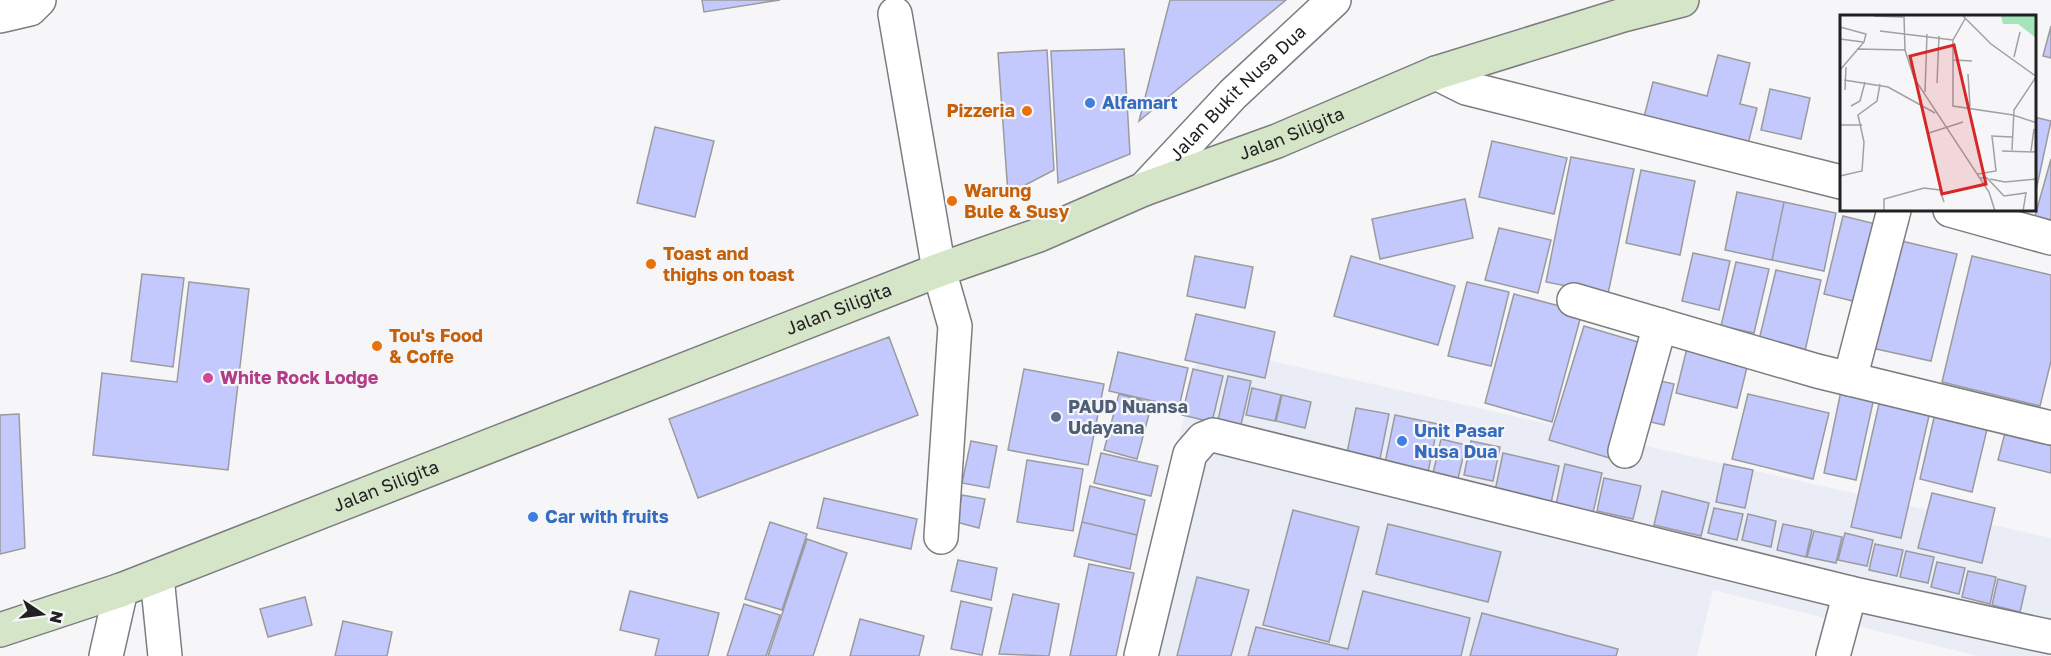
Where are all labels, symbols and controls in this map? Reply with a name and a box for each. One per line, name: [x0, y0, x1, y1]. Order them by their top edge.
inset map: [1840, 15, 2036, 212]
street label: Jalan Bukit Nusa Dua: [1164, 20, 1310, 165]
place label: Alfamart: [1102, 91, 1178, 113]
marker: Alfamart: [1083, 96, 1097, 110]
place label: Pizzeria: [947, 99, 1015, 121]
street label: Jalan Siligita: [1236, 102, 1347, 164]
marker: Pizzeria: [1020, 104, 1034, 118]
place label: Warung Bule & Susy: [964, 179, 1069, 222]
marker: Warung Bule & Susy: [945, 194, 959, 208]
place label: Toast and thighs on toast: [663, 242, 794, 285]
marker: Toast and thighs on toast: [644, 257, 658, 271]
street label: Jalan Siligita: [782, 278, 894, 339]
place label: Tou's Food & Coffe: [389, 324, 483, 367]
marker: Tou's Food & Coffe: [370, 339, 384, 353]
place label: White Rock Lodge: [220, 366, 379, 388]
marker: White Rock Lodge: [201, 371, 215, 385]
place label: PAUD Nuansa Udayana: [1068, 395, 1188, 438]
marker: PAUD Nuansa Udayana: [1049, 410, 1063, 424]
place label: Unit Pasar Nusa Dua: [1414, 419, 1504, 462]
marker: Unit Pasar Nusa Dua: [1395, 434, 1409, 448]
street label: Jalan Siligita: [330, 455, 442, 516]
place label: Car with fruits: [545, 505, 669, 527]
marker: Car with fruits: [526, 510, 540, 524]
north arrow: [12, 584, 72, 644]
text: N: [46, 609, 68, 626]

